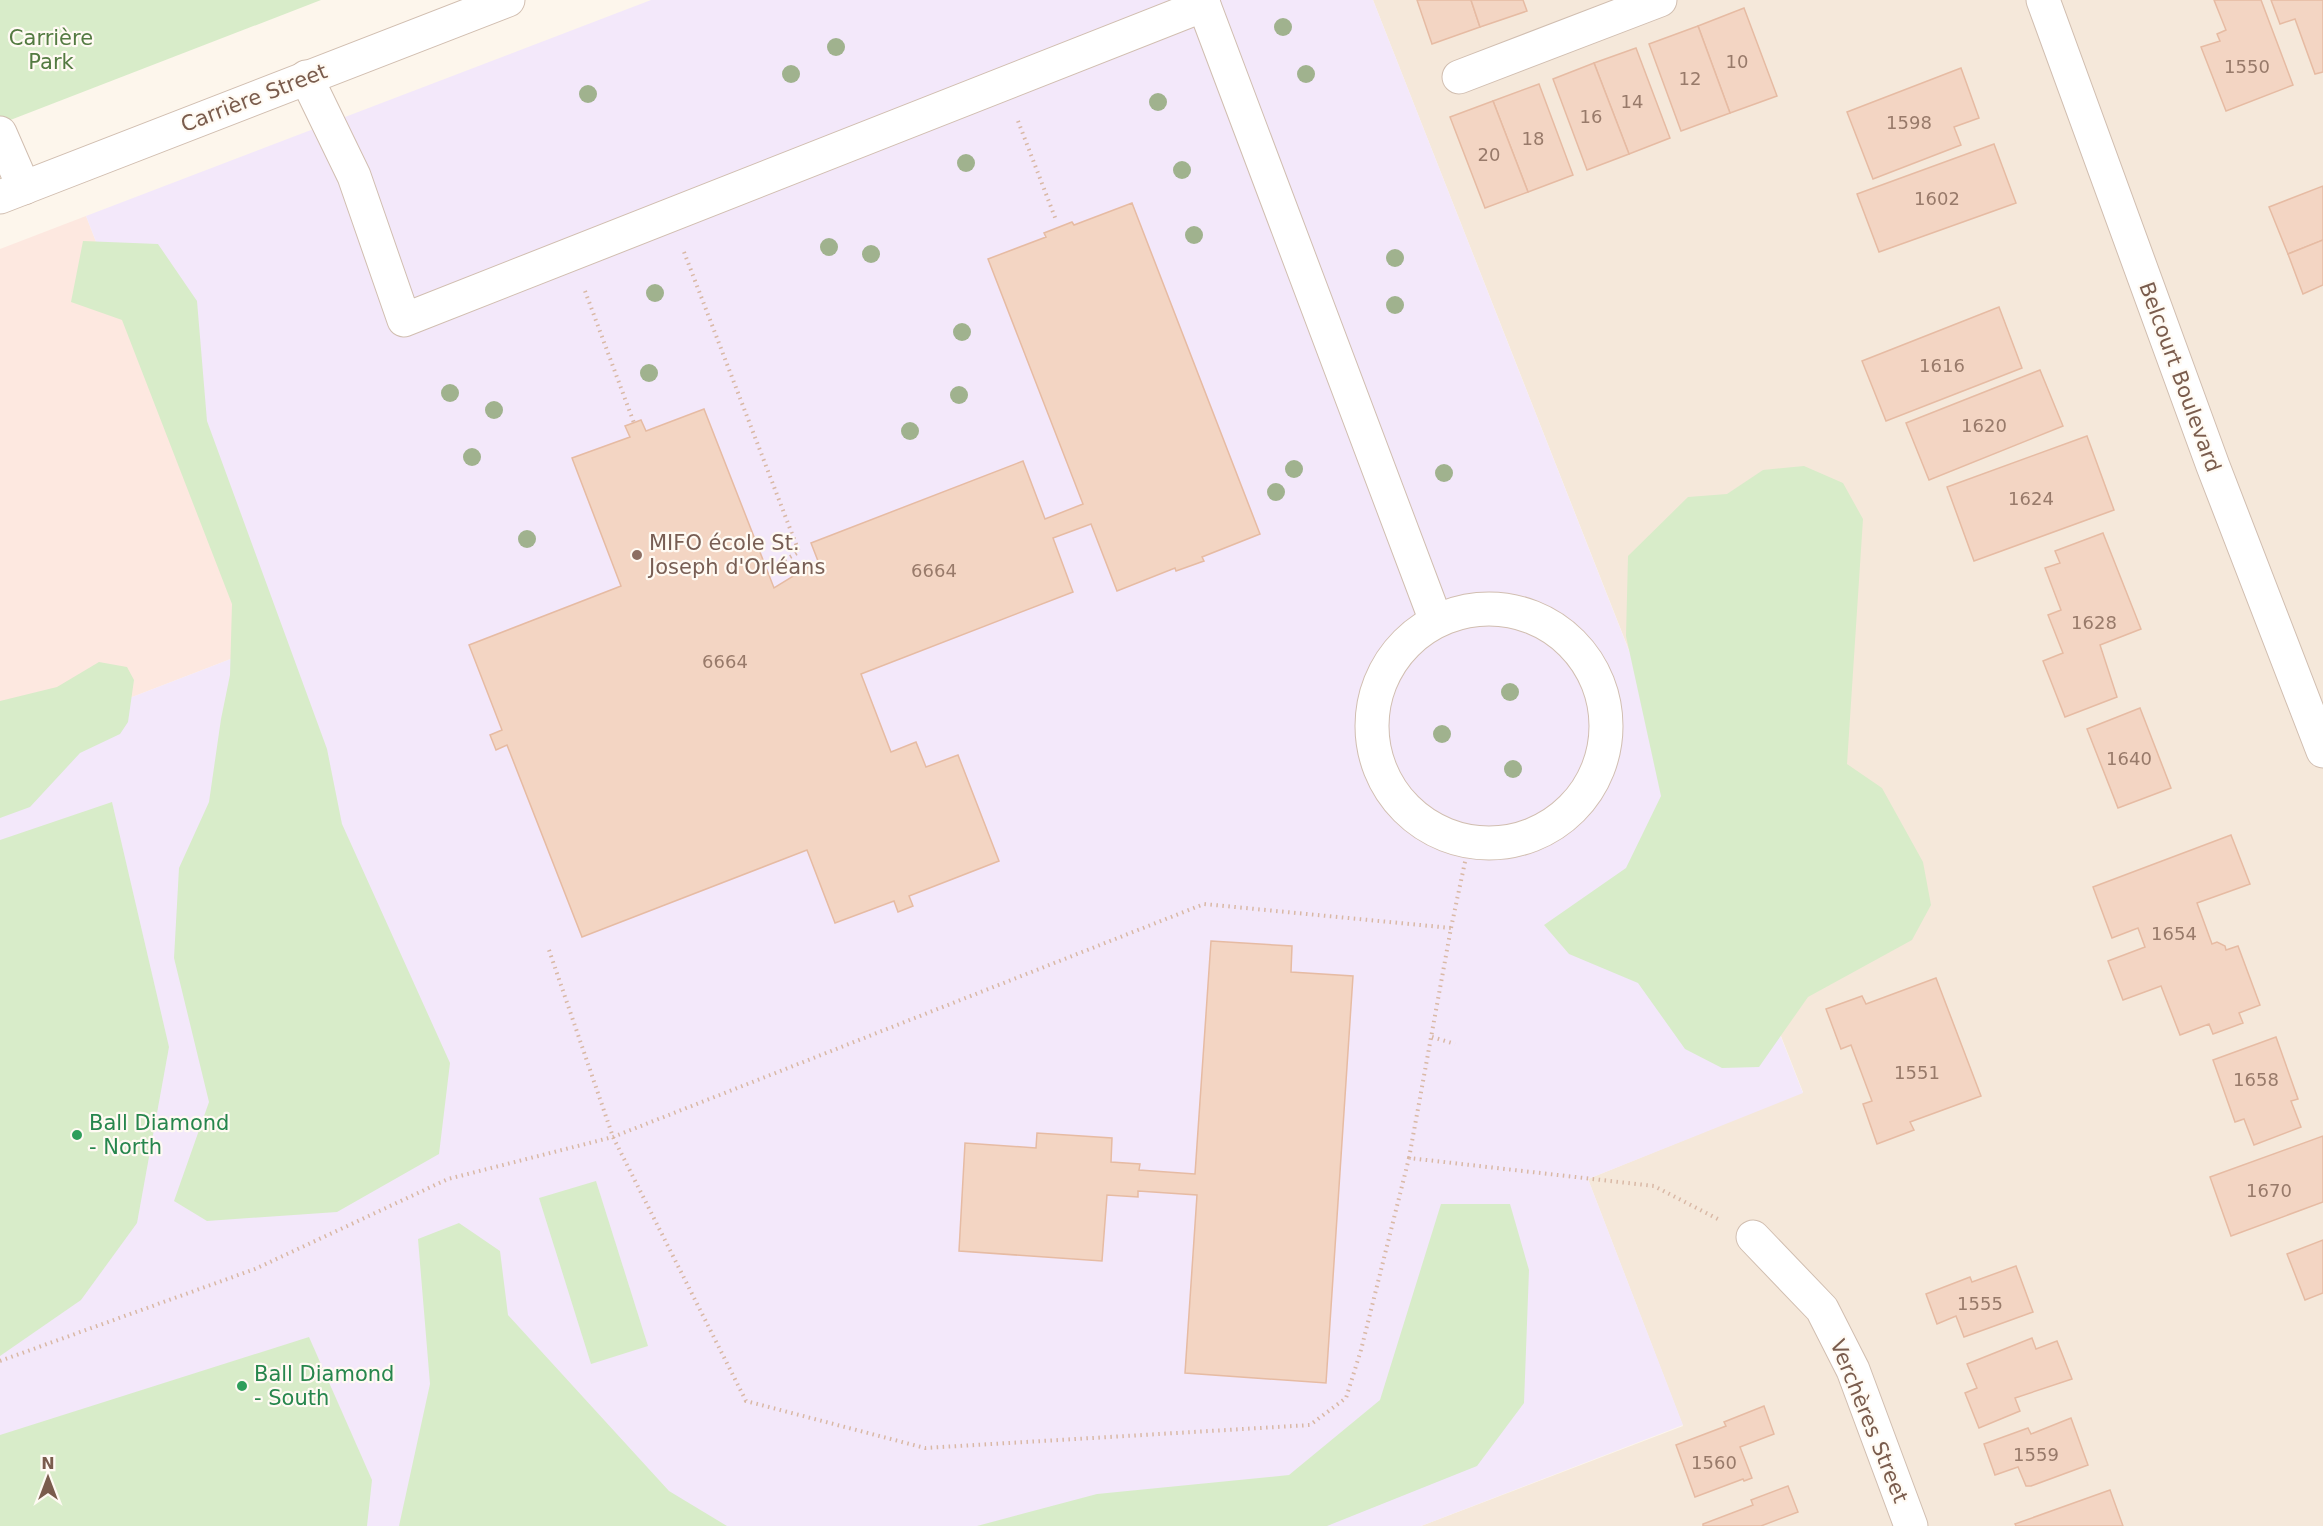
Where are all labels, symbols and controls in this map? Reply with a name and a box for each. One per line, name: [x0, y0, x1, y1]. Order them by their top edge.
park label: Carrière Park: [9, 26, 93, 74]
house number: 10: [1726, 51, 1748, 72]
house number: 1550: [2224, 56, 2270, 77]
street label: Carrière Street: [177, 59, 331, 137]
house number: 12: [1679, 68, 1701, 89]
house number: 14: [1621, 91, 1643, 112]
house number: 16: [1580, 106, 1602, 127]
house number: 1598: [1886, 112, 1932, 133]
house number: 18: [1522, 128, 1544, 149]
house number: 20: [1478, 144, 1500, 165]
house number: 1602: [1914, 188, 1960, 209]
street label: Belcourt Boulevard: [2134, 279, 2226, 475]
house number: 1616: [1919, 355, 1965, 376]
house number: 1620: [1961, 415, 2007, 436]
house number: 1624: [2008, 488, 2054, 509]
place label: MIFO école St. Joseph d'Orléans: [647, 531, 825, 579]
marker: MIFO école St. Joseph d'Orléans: [630, 548, 644, 562]
house number: 6664: [911, 560, 957, 581]
house number: 1628: [2071, 612, 2117, 633]
house number: 6664: [702, 651, 748, 672]
house number: 1640: [2106, 748, 2152, 769]
house number: 1654: [2151, 923, 2197, 944]
house number: 1551: [1894, 1062, 1940, 1083]
house number: 1658: [2233, 1069, 2279, 1090]
place label: Ball Diamond - North: [89, 1111, 229, 1159]
marker: Ball Diamond - North: [70, 1128, 84, 1142]
house number: 1670: [2246, 1180, 2292, 1201]
house number: 1555: [1957, 1293, 2003, 1314]
street label: Verchères Street: [1825, 1336, 1913, 1506]
place label: Ball Diamond - South: [254, 1362, 394, 1410]
marker: Ball Diamond - South: [235, 1379, 249, 1393]
house number: 1559: [2013, 1444, 2059, 1465]
north arrow: [18, 1448, 78, 1508]
house number: 1560: [1691, 1452, 1737, 1473]
text: N: [41, 1454, 55, 1473]

